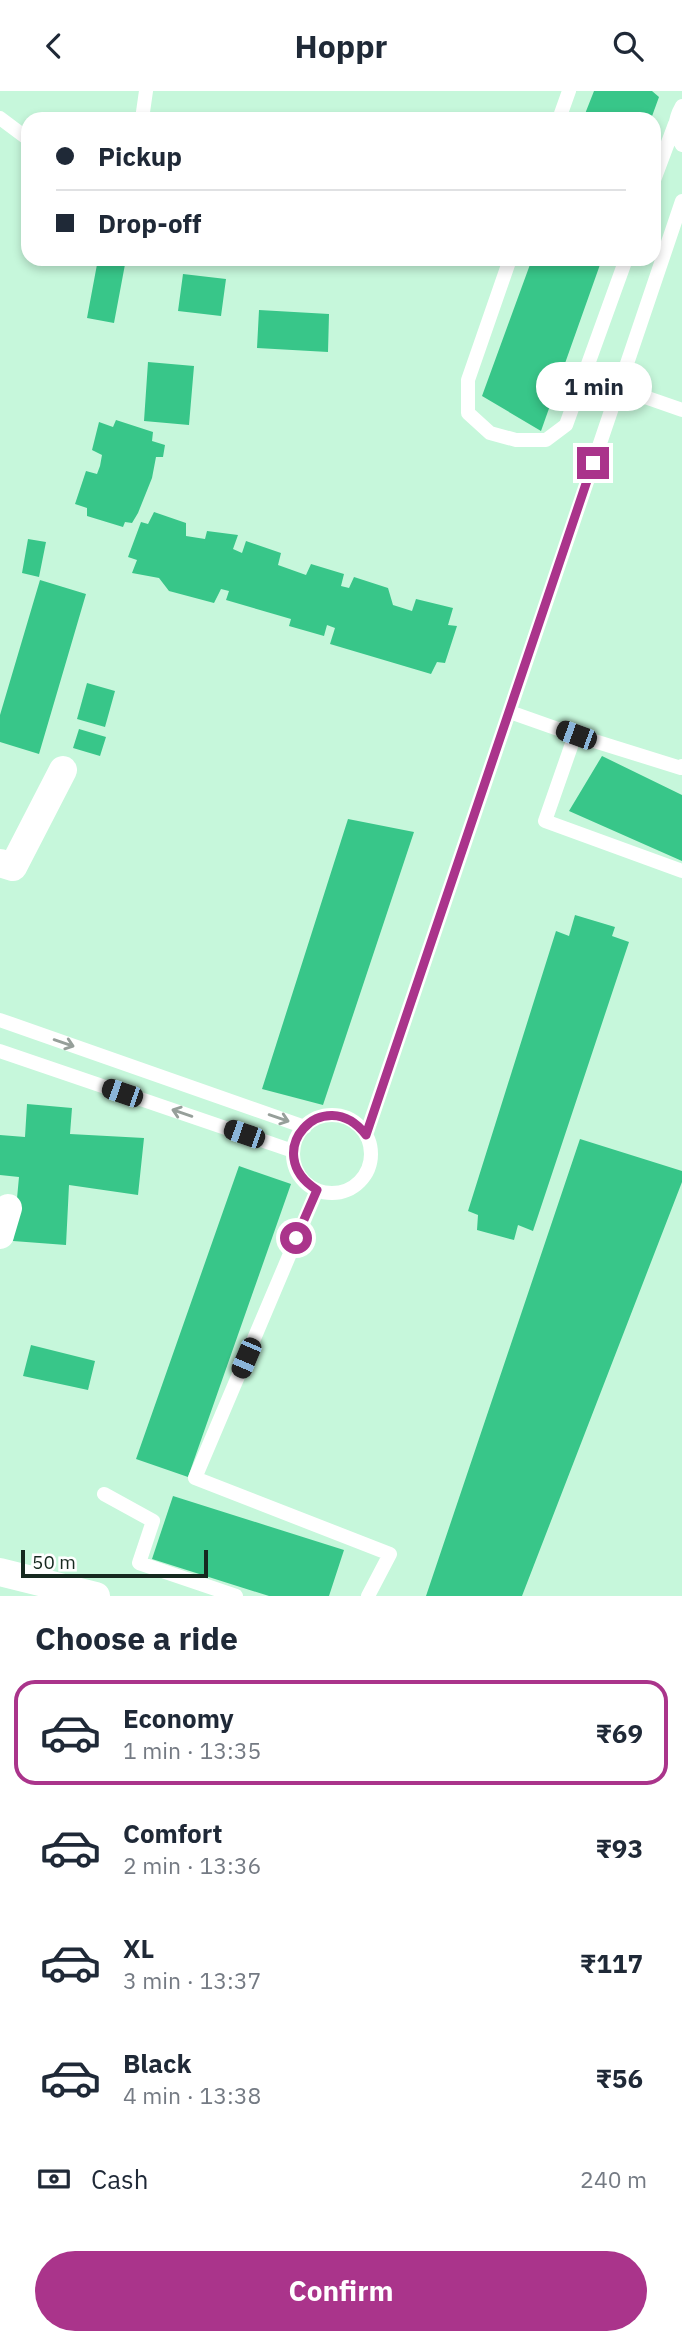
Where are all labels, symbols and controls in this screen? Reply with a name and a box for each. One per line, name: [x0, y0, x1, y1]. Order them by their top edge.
text: Hoppr: [294, 25, 388, 67]
icon: back: [35, 27, 73, 65]
icon: search: [609, 27, 647, 65]
text: Pickup: [98, 139, 182, 173]
text: Drop-off: [98, 206, 201, 240]
callout: 1 min: [535, 361, 651, 411]
text: 1 min: [564, 371, 624, 401]
route end: [577, 447, 609, 479]
car: [553, 718, 600, 752]
one-way arrow: [53, 1038, 75, 1050]
car: [99, 1076, 146, 1110]
one-way arrow: [172, 1106, 194, 1118]
one-way arrow: [268, 1113, 290, 1125]
car: [221, 1117, 268, 1151]
route start: [280, 1222, 312, 1254]
car: [229, 1335, 264, 1381]
scale bar: [21, 1547, 208, 1579]
text: 50 m: [32, 1550, 76, 1574]
text: Choose a ride: [35, 1617, 238, 1659]
icon: car: [39, 1701, 102, 1764]
text: Economy: [123, 1701, 234, 1735]
text: ₹69: [595, 1716, 643, 1750]
text: 1 min · 13:35: [123, 1735, 261, 1765]
icon: car: [39, 1816, 102, 1879]
text: Comfort: [123, 1816, 222, 1850]
text: ₹93: [595, 1831, 643, 1865]
text: 2 min · 13:36: [123, 1850, 261, 1880]
icon: car: [39, 1931, 102, 1994]
text: XL: [123, 1931, 154, 1965]
text: ₹117: [580, 1946, 643, 1980]
text: 3 min · 13:37: [123, 1965, 261, 1995]
icon: car: [39, 2046, 102, 2109]
text: Black: [123, 2046, 191, 2080]
text: ₹56: [595, 2061, 643, 2095]
text: 4 min · 13:38: [123, 2080, 261, 2110]
icon: cash: [35, 2160, 73, 2198]
text: Cash: [91, 2162, 148, 2196]
text: 240 m: [580, 2164, 647, 2194]
button: Confirm: [35, 2251, 647, 2331]

